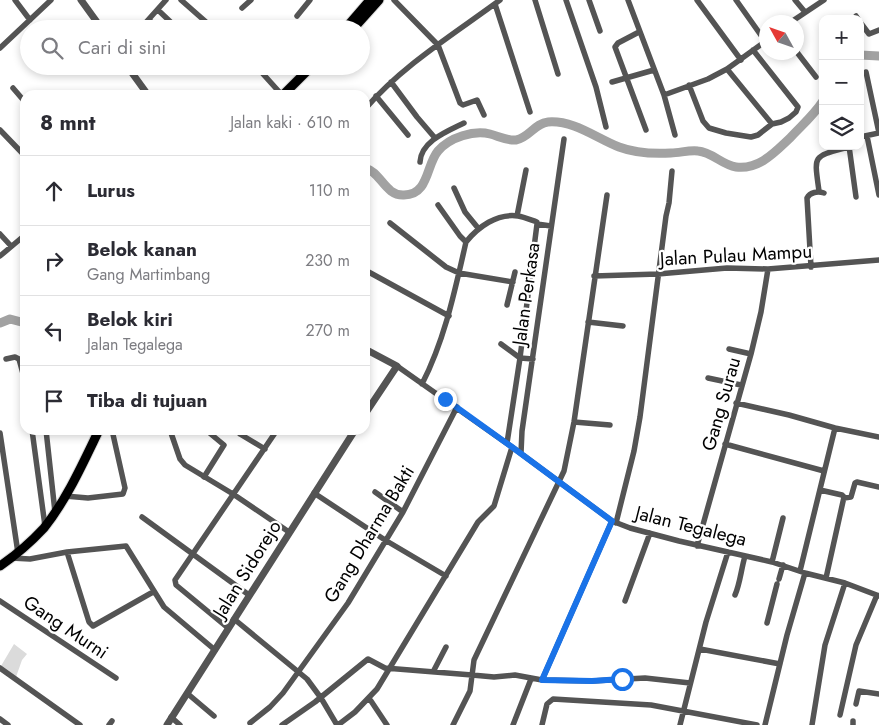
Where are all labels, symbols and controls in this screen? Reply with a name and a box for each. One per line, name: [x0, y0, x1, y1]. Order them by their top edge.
north arrow: [759, 15, 804, 60]
map controls: [819, 15, 864, 150]
button: +: [819, 15, 864, 60]
search box: [20, 20, 370, 75]
icon: search: [38, 34, 66, 62]
text: Cari di sini: [78, 34, 166, 61]
button: −: [819, 60, 864, 105]
button: layers: [819, 105, 864, 150]
text: 8 mnt: [40, 108, 95, 138]
text: Jalan kaki · 610 m: [230, 111, 350, 134]
icon: ahead: [40, 177, 68, 205]
text: Lurus: [87, 177, 135, 204]
text: 110 m: [309, 179, 350, 202]
text: Belok kanan: [87, 236, 197, 263]
street label: Jalan Pulau Mampu: [656, 238, 813, 273]
street label: Jalan Perkasa: [505, 241, 547, 350]
icon: right: [40, 247, 68, 275]
text: 230 m: [305, 249, 350, 272]
text: Gang Martimbang: [87, 263, 210, 286]
text: Belok kiri: [87, 306, 173, 333]
icon: left: [40, 317, 68, 345]
text: 270 m: [306, 319, 350, 342]
text: Jalan Tegalega: [87, 333, 183, 356]
street label: Gang Surau: [695, 354, 747, 454]
icon: arrive: [40, 387, 68, 415]
text: Tiba di tujuan: [87, 387, 207, 414]
route end: [434, 388, 457, 411]
street label: Gang Dharma Bakti: [317, 460, 421, 608]
street label: Jalan Tegalega: [630, 498, 749, 553]
street label: Jalan Sidorejo: [205, 515, 288, 626]
street label: Gang Murni: [18, 589, 114, 665]
route start: [611, 668, 634, 691]

